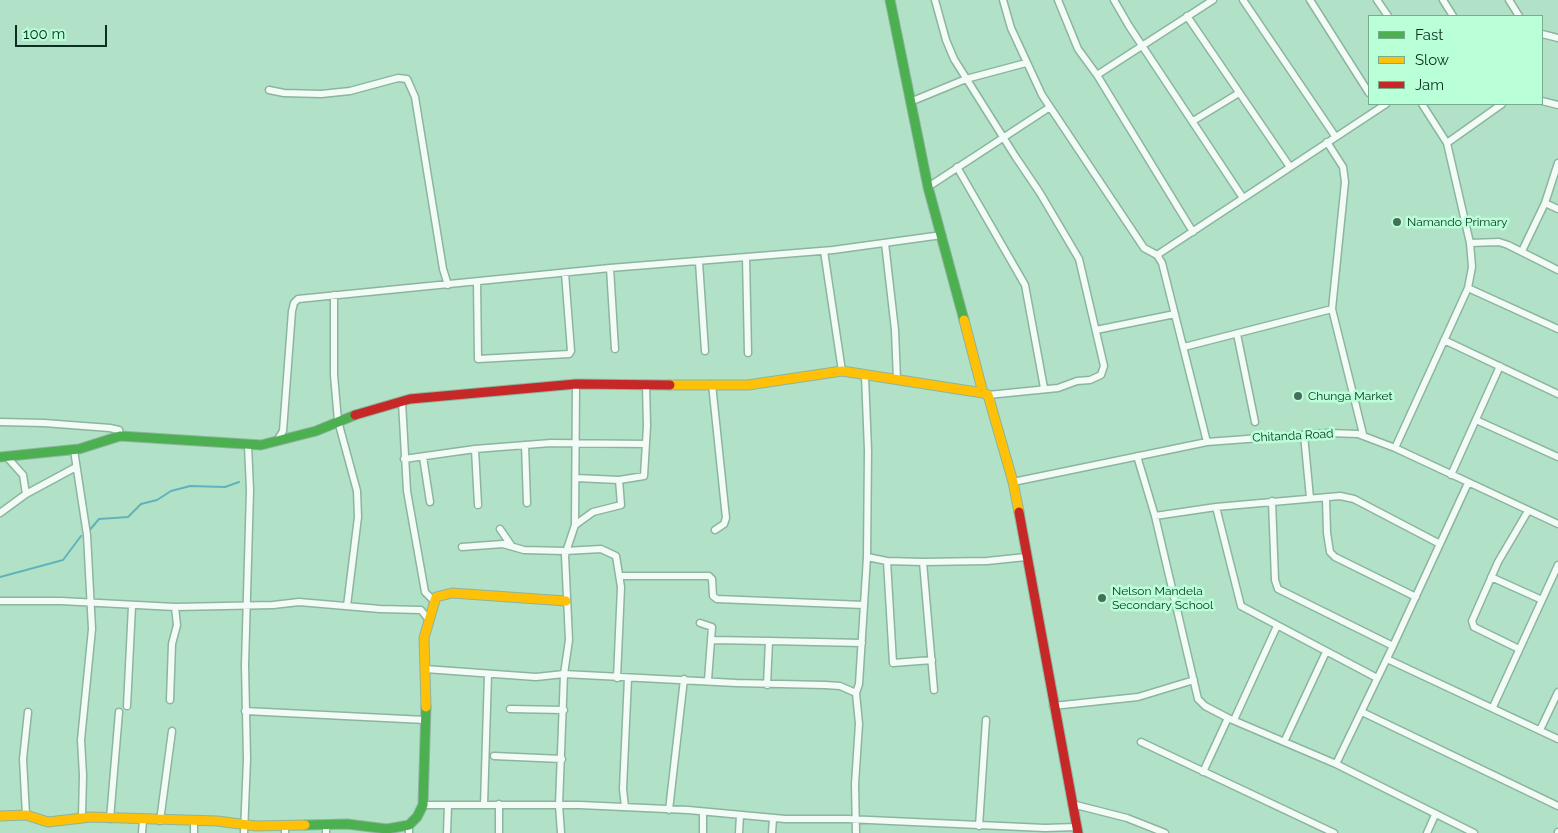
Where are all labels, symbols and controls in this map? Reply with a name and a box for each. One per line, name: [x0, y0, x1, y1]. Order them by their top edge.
scale bar: [18, 15, 110, 47]
legend: [1368, 15, 1543, 105]
text: 100 m: [23, 25, 65, 43]
text: Fast: [1415, 26, 1443, 44]
text: Slow: [1415, 51, 1449, 69]
text: Jam: [1415, 76, 1444, 94]
place label: Namando Primary: [1407, 215, 1508, 229]
marker: Namando Primary: [1391, 216, 1403, 228]
place label: Chunga Market: [1308, 389, 1393, 403]
marker: Chunga Market: [1292, 390, 1304, 402]
street label: Chitanda Road: [1252, 427, 1334, 445]
place label: Nelson Mandela Secondary School: [1112, 584, 1213, 612]
marker: Nelson Mandela Secondary School: [1096, 592, 1108, 604]

